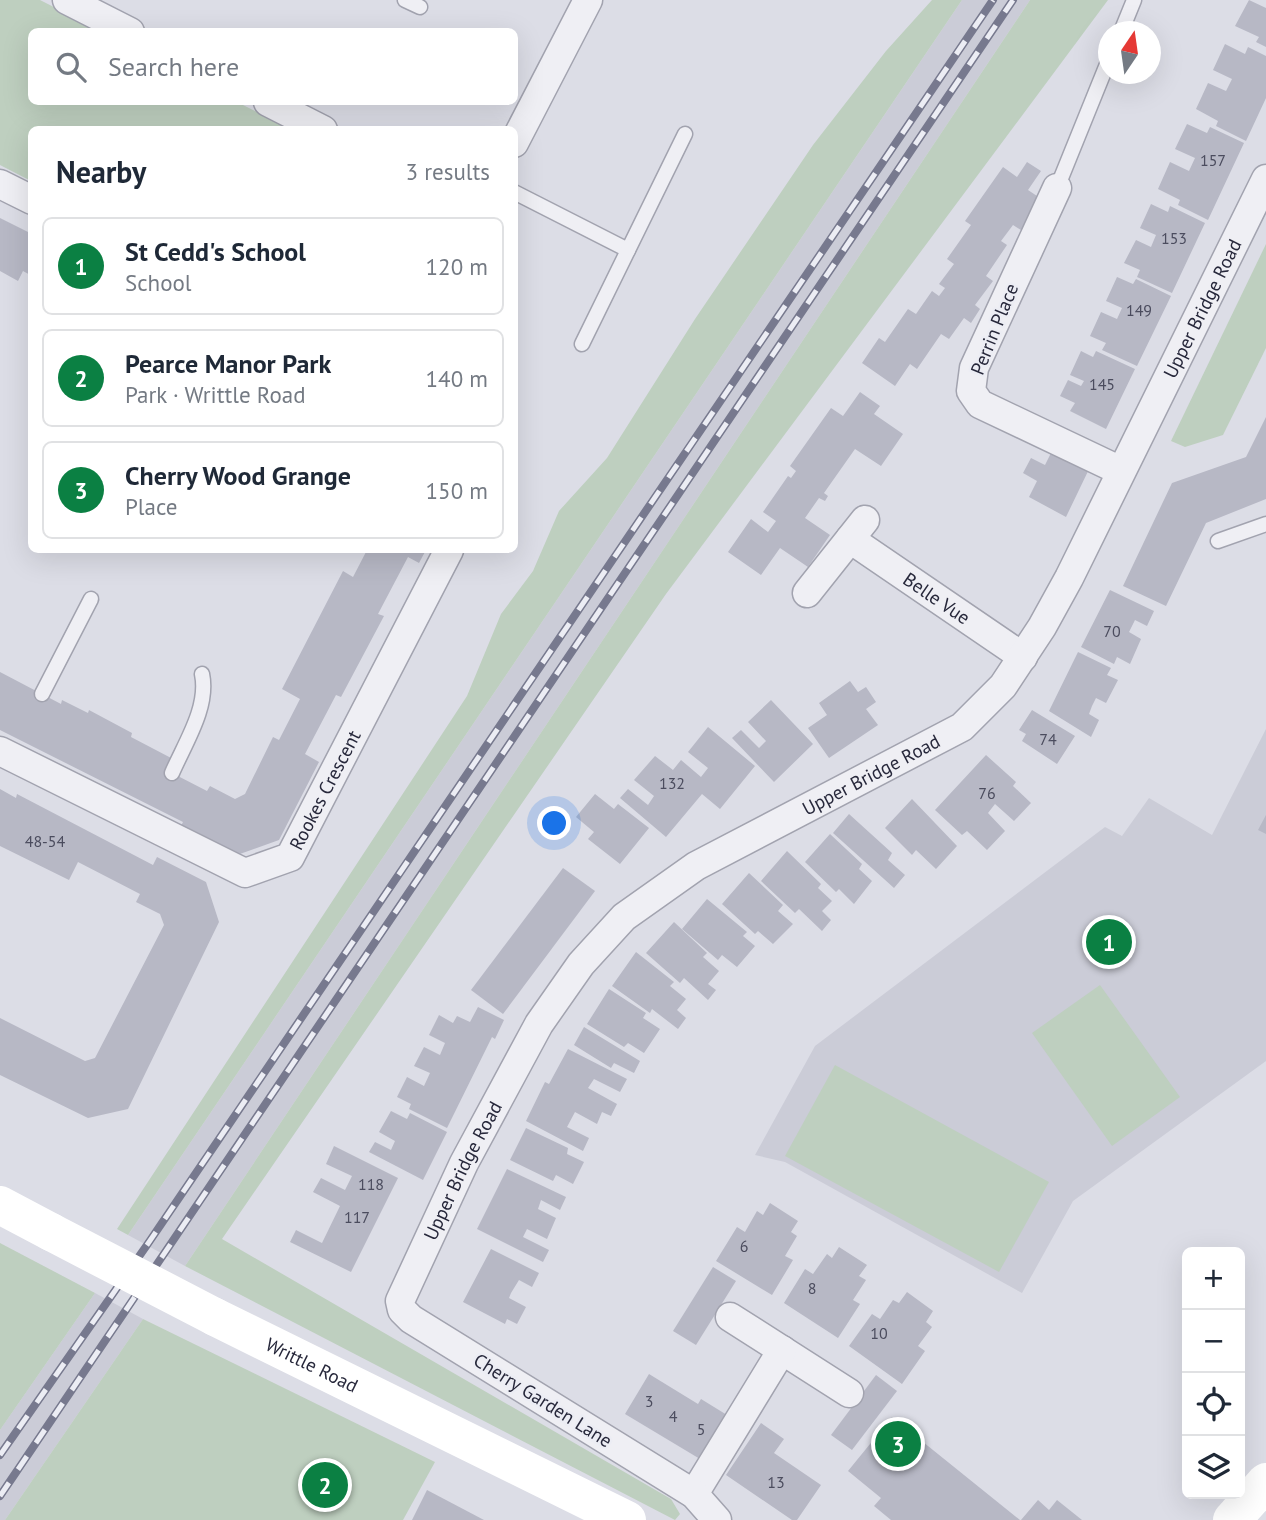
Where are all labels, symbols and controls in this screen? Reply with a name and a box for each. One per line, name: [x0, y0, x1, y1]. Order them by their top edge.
north arrow: [1098, 21, 1161, 84]
search box: [28, 28, 518, 105]
icon: search: [52, 48, 90, 86]
text: Search here: [108, 50, 239, 83]
house number: 157: [1200, 150, 1226, 170]
text: Nearby: [56, 152, 146, 191]
text: 3 results: [406, 157, 490, 186]
house number: 153: [1161, 228, 1187, 248]
text: St Cedd's School: [125, 235, 306, 268]
street label: Upper Bridge Road: [1158, 235, 1247, 382]
text: 1: [74, 252, 88, 281]
text: 120 m: [426, 252, 488, 281]
text: School: [125, 268, 192, 297]
street label: Perrin Place: [965, 280, 1023, 378]
house number: 149: [1126, 300, 1152, 320]
text: Pearce Manor Park: [125, 347, 331, 380]
text: 2: [74, 364, 88, 393]
text: 140 m: [426, 364, 488, 393]
house number: 145: [1089, 374, 1115, 394]
text: Park · Writtle Road: [125, 380, 306, 409]
text: Cherry Wood Grange: [125, 459, 351, 492]
text: 3: [74, 476, 88, 505]
text: 150 m: [426, 476, 488, 505]
text: Place: [125, 492, 178, 521]
street label: Belle Vue: [899, 567, 975, 629]
house number: 70: [1103, 621, 1121, 641]
street label: Rookes Crescent: [284, 725, 366, 854]
street label: Upper Bridge Road: [798, 729, 944, 820]
house number: 74: [1039, 729, 1057, 749]
house number: 132: [659, 773, 685, 793]
house number: 76: [978, 783, 996, 803]
your location: [537, 806, 571, 840]
house number: 48-54: [25, 831, 66, 851]
pin: 1: [1086, 916, 1132, 968]
street label: Upper Bridge Road: [418, 1097, 507, 1244]
house number: 118: [358, 1174, 384, 1194]
house number: 117: [344, 1207, 370, 1227]
house number: 6: [740, 1236, 748, 1256]
map controls: [1182, 1247, 1245, 1499]
button: +: [1182, 1247, 1245, 1310]
house number: 8: [808, 1278, 816, 1298]
button: −: [1182, 1310, 1245, 1373]
house number: 10: [870, 1323, 888, 1343]
street label: Writtle Road: [262, 1332, 362, 1398]
street label: Cherry Garden Lane: [469, 1348, 617, 1452]
button: locate: [1182, 1373, 1245, 1436]
house number: 3: [645, 1391, 653, 1411]
house number: 4: [669, 1406, 678, 1426]
pin: 3: [875, 1418, 921, 1470]
house number: 5: [697, 1419, 705, 1439]
button: layers: [1182, 1436, 1245, 1499]
pin: 2: [302, 1459, 348, 1511]
house number: 13: [767, 1472, 785, 1492]

